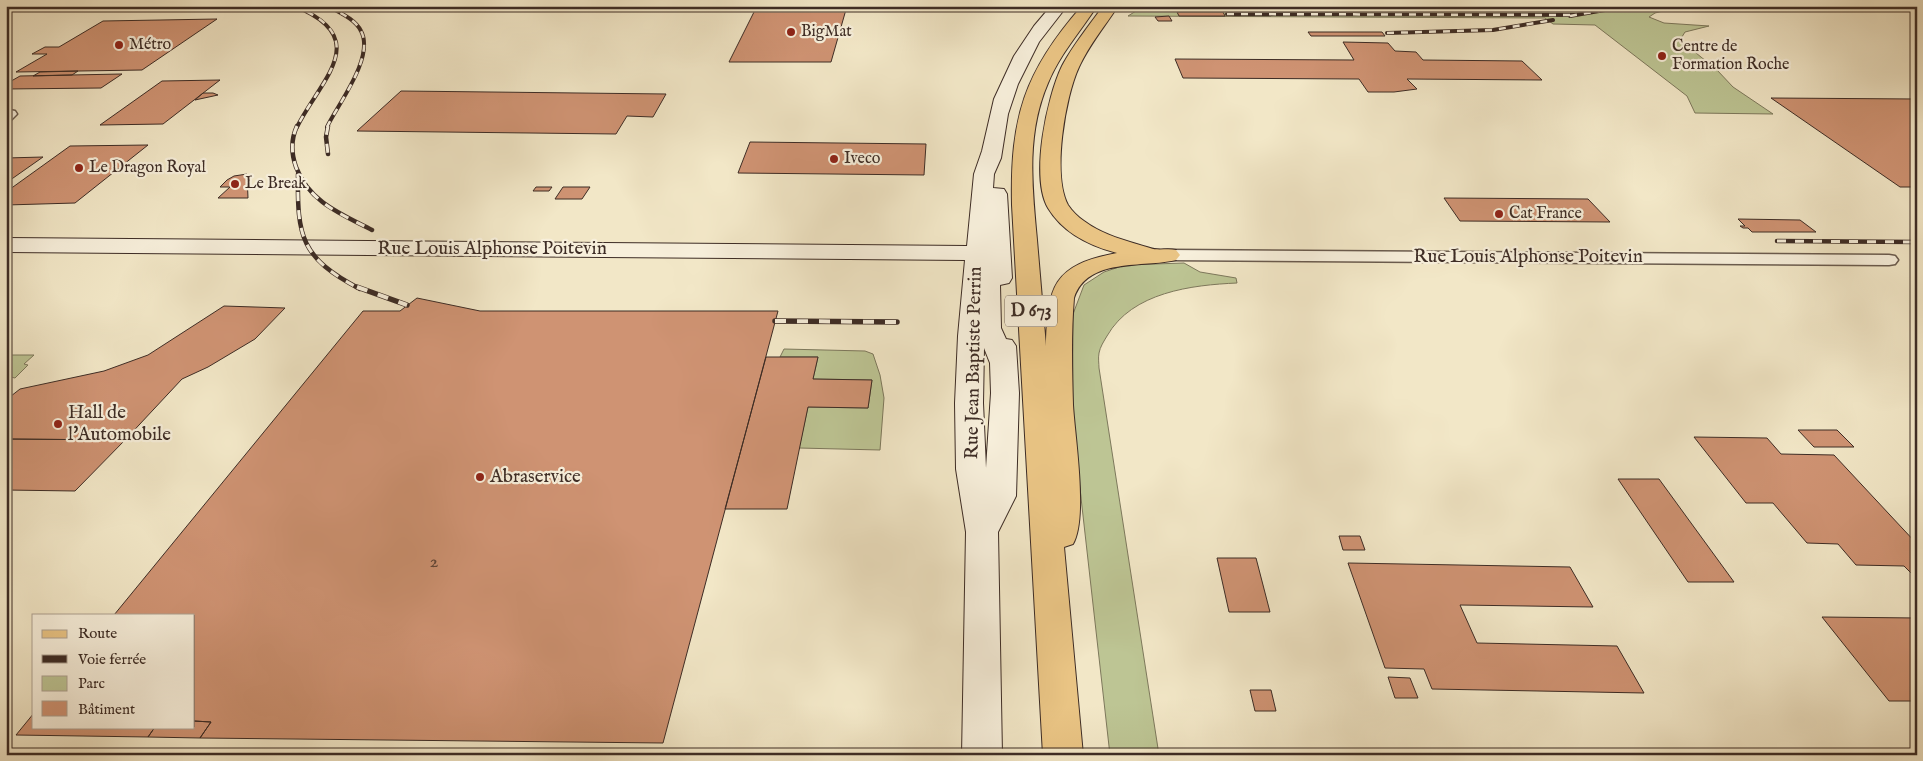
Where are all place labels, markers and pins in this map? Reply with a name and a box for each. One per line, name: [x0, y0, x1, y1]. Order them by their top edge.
place label: BigMat: [801, 22, 852, 42]
marker: BigMat: [785, 26, 797, 38]
place label: Métro: [129, 35, 172, 55]
place label: Centre de Formation Roche: [1672, 37, 1789, 75]
marker: Métro: [113, 39, 125, 51]
marker: Centre de Formation Roche: [1656, 50, 1668, 62]
place label: Iveco: [844, 149, 881, 169]
marker: Iveco: [828, 153, 840, 165]
place label: Le Dragon Royal: [89, 158, 206, 178]
marker: Le Dragon Royal: [73, 162, 85, 174]
place label: Le Break: [245, 174, 307, 194]
marker: Le Break: [229, 178, 241, 190]
place label: Cat France: [1509, 204, 1582, 224]
marker: Cat France: [1493, 208, 1505, 220]
place label: Hall de l'Automobile: [68, 401, 171, 447]
marker: Hall de l'Automobile: [52, 418, 64, 430]
place label: Abraservice: [489, 465, 581, 489]
marker: Abraservice: [474, 471, 486, 483]

